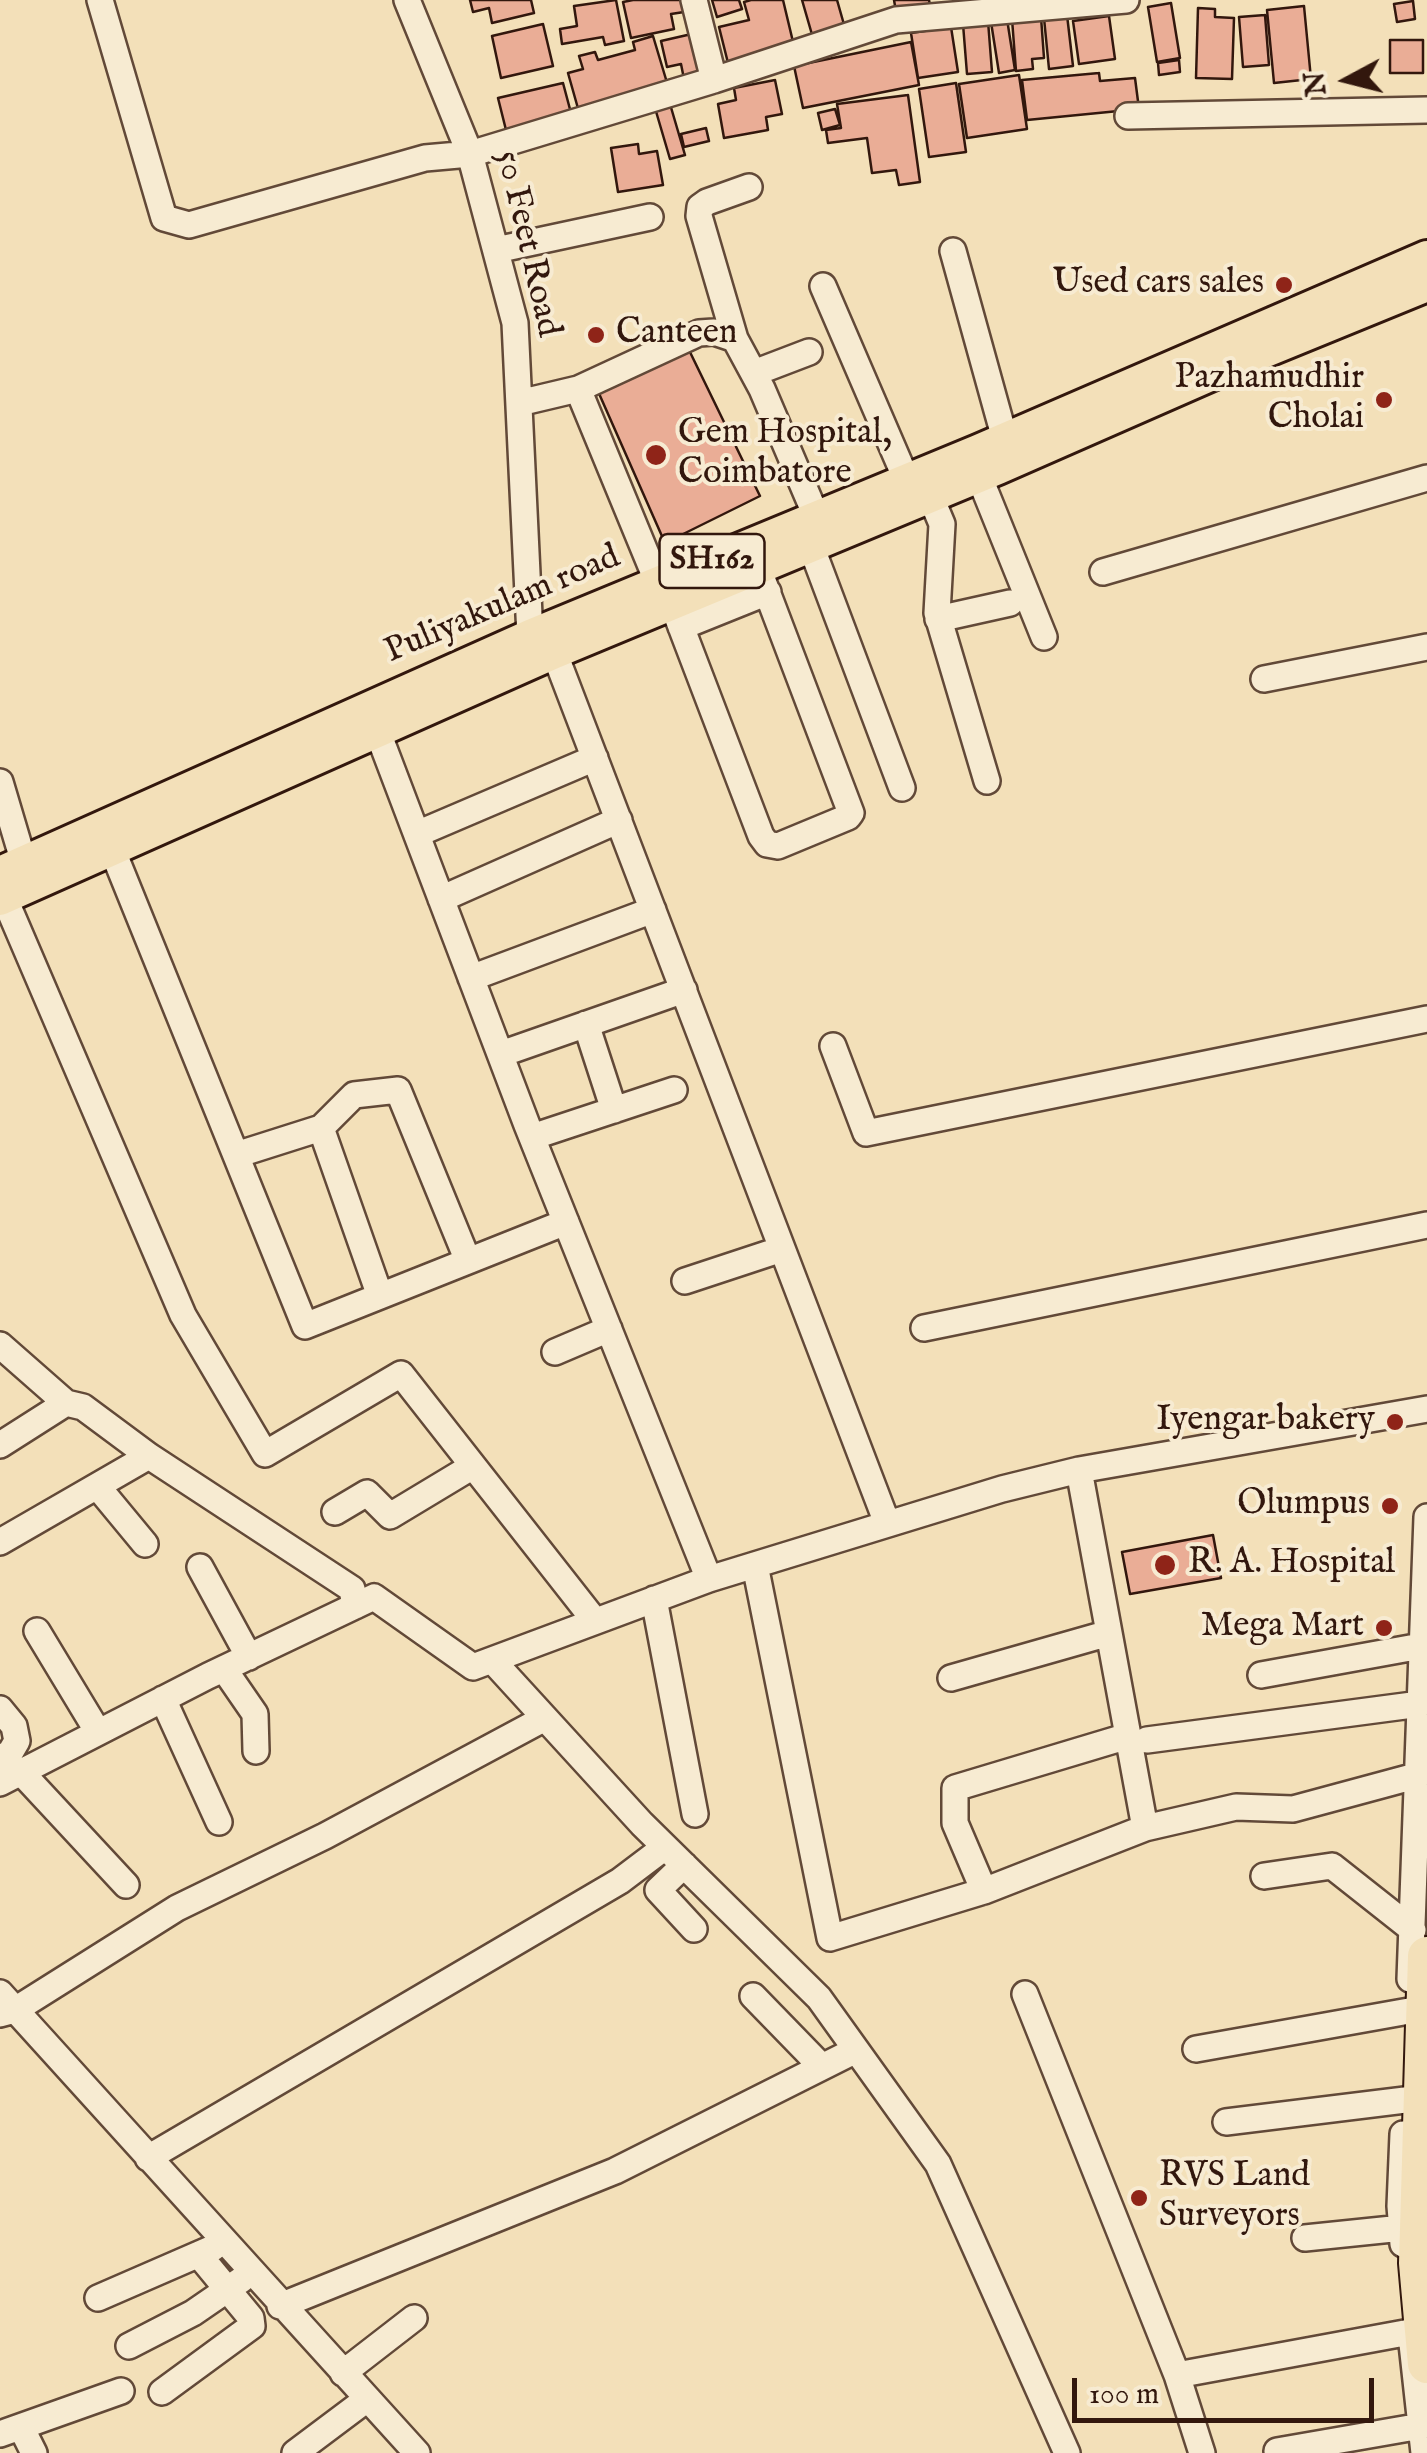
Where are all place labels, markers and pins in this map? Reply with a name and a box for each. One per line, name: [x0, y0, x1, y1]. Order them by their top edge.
place label: Used cars sales: [1052, 264, 1264, 306]
marker: Used cars sales: [1273, 274, 1295, 296]
place label: Canteen: [616, 314, 737, 356]
marker: Canteen: [585, 324, 607, 346]
place label: Pazhamudhir Cholai: [1174, 359, 1364, 441]
marker: Pazhamudhir Cholai: [1373, 389, 1395, 411]
place label: Gem Hospital, Coimbatore: [678, 414, 892, 496]
marker: Gem Hospital, Coimbatore: [643, 442, 669, 468]
place label: Iyengar bakery: [1156, 1401, 1375, 1443]
marker: Iyengar bakery: [1384, 1411, 1406, 1433]
place label: Olumpus: [1237, 1485, 1370, 1527]
marker: Olumpus: [1379, 1495, 1401, 1517]
place label: R. A. Hospital: [1188, 1544, 1395, 1586]
marker: R. A. Hospital: [1152, 1552, 1178, 1578]
place label: Mega Mart: [1201, 1607, 1364, 1649]
marker: Mega Mart: [1373, 1617, 1395, 1639]
place label: RVS Land Surveyors: [1159, 2157, 1310, 2239]
marker: RVS Land Surveyors: [1128, 2187, 1150, 2209]

